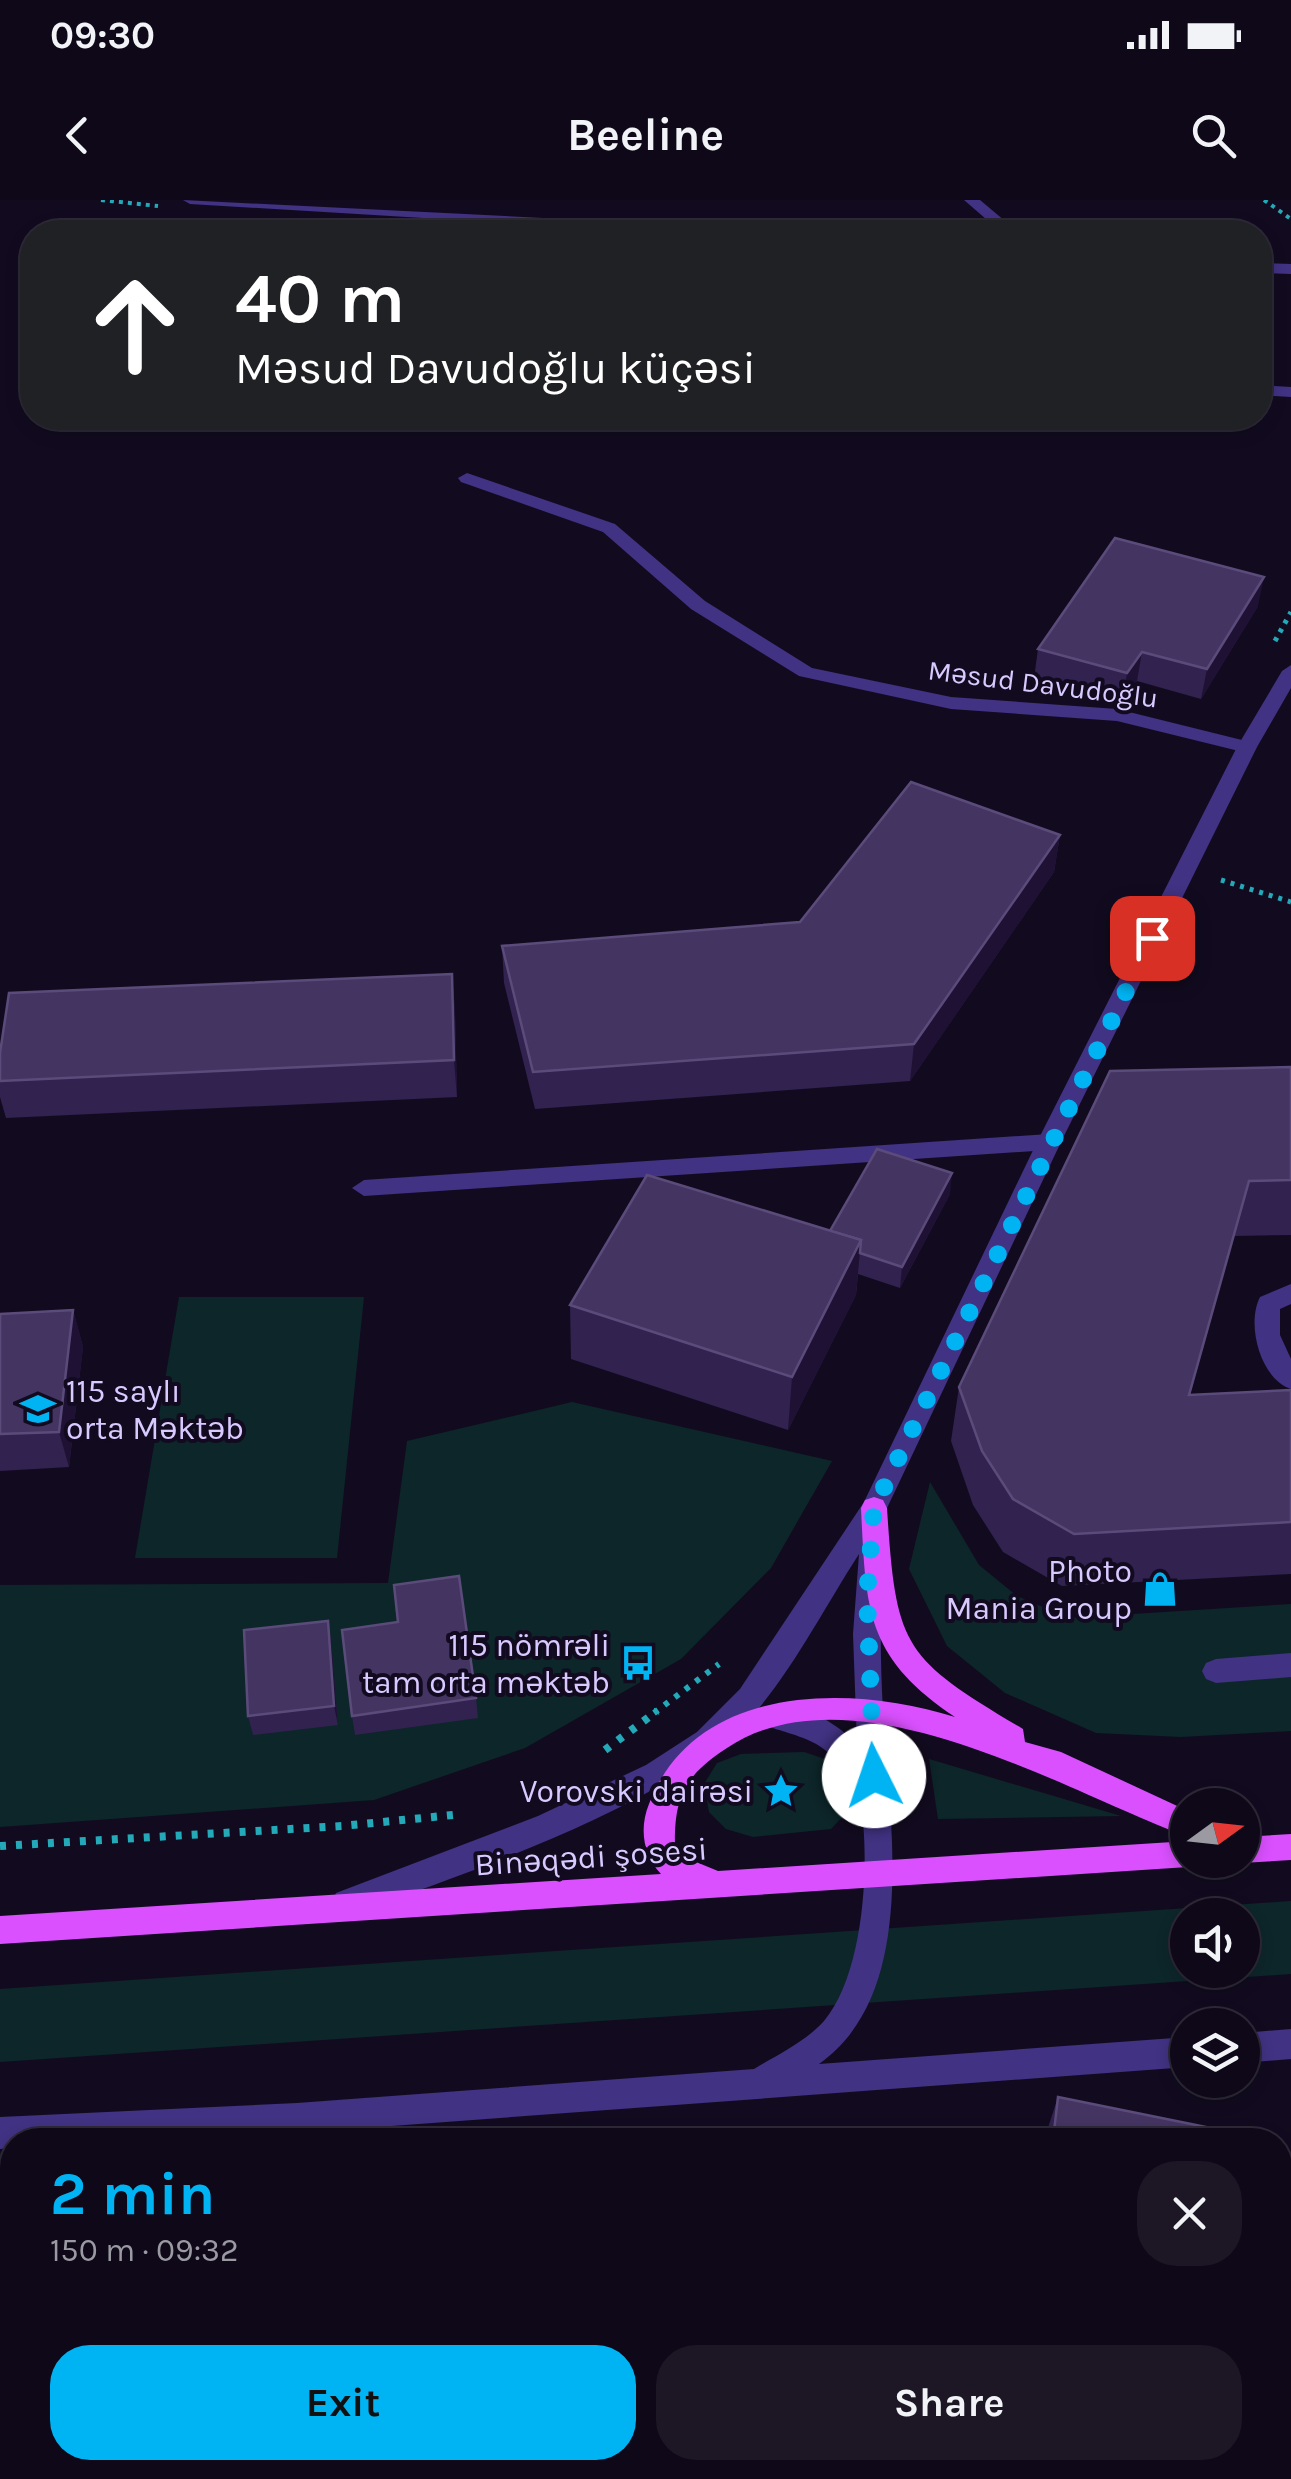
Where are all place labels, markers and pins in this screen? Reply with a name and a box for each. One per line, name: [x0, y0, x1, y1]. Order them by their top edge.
pin: [1110, 896, 1195, 981]
place label: 115 saylı orta Məktəb: [66, 1373, 244, 1447]
school or university icon: 115 saylı orta Məktəb: [19, 1390, 57, 1428]
place label: Photo Mania Group: [945, 1553, 1132, 1627]
shop icon: Photo Mania Group: [1141, 1570, 1179, 1608]
place label: 115 nömrəli tam orta məktəb: [362, 1627, 610, 1701]
bus stop icon: 115 nömrəli tam orta məktəb: [619, 1644, 657, 1682]
place icon: Vorovski dairəsi: [762, 1772, 800, 1810]
place label: Vorovski dairəsi: [520, 1773, 753, 1810]

